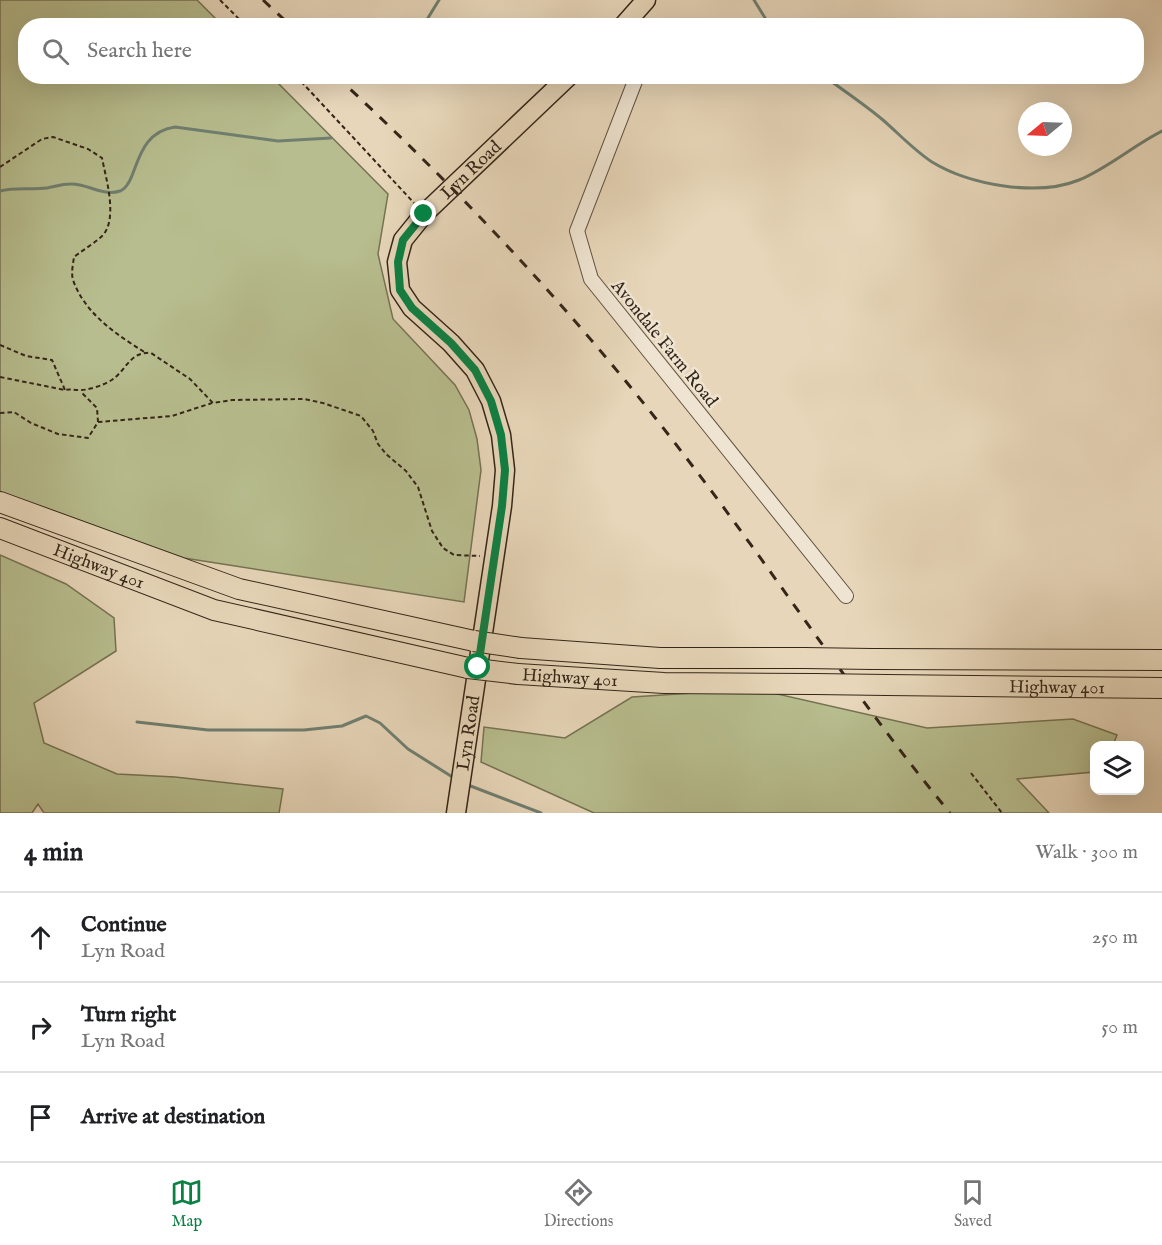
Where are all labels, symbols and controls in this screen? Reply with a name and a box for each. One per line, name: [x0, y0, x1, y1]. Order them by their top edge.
search box: [18, 18, 1144, 84]
icon: search: [39, 35, 72, 68]
text: Search here: [87, 37, 192, 65]
north arrow: [1018, 102, 1072, 156]
street label: Lyn Road: [436, 136, 507, 205]
route end: [410, 200, 436, 226]
street label: Avondale Farm Road: [605, 275, 723, 413]
street label: Highway 401: [50, 539, 147, 595]
route start: [464, 653, 490, 679]
street label: Highway 401: [521, 664, 618, 693]
street label: Highway 401: [1009, 676, 1105, 700]
street label: Lyn Road: [453, 694, 487, 772]
map controls: [1090, 741, 1144, 795]
button: layers: [1090, 741, 1144, 795]
text: 4 min: [24, 836, 83, 869]
text: Walk · 300 m: [1035, 840, 1138, 865]
text: Continue: [81, 911, 167, 939]
icon: ahead: [24, 921, 57, 954]
text: 250 m: [1092, 925, 1138, 950]
text: Lyn Road: [81, 939, 165, 964]
text: Turn right: [81, 1001, 176, 1029]
icon: right: [24, 1011, 57, 1044]
text: 50 m: [1101, 1015, 1138, 1040]
text: Lyn Road: [81, 1029, 165, 1054]
icon: arrive: [24, 1101, 57, 1134]
text: Arrive at destination: [81, 1103, 265, 1131]
tab: Map: [170, 1176, 203, 1232]
tab: Directions: [544, 1176, 613, 1232]
tab: Saved: [954, 1176, 992, 1232]

